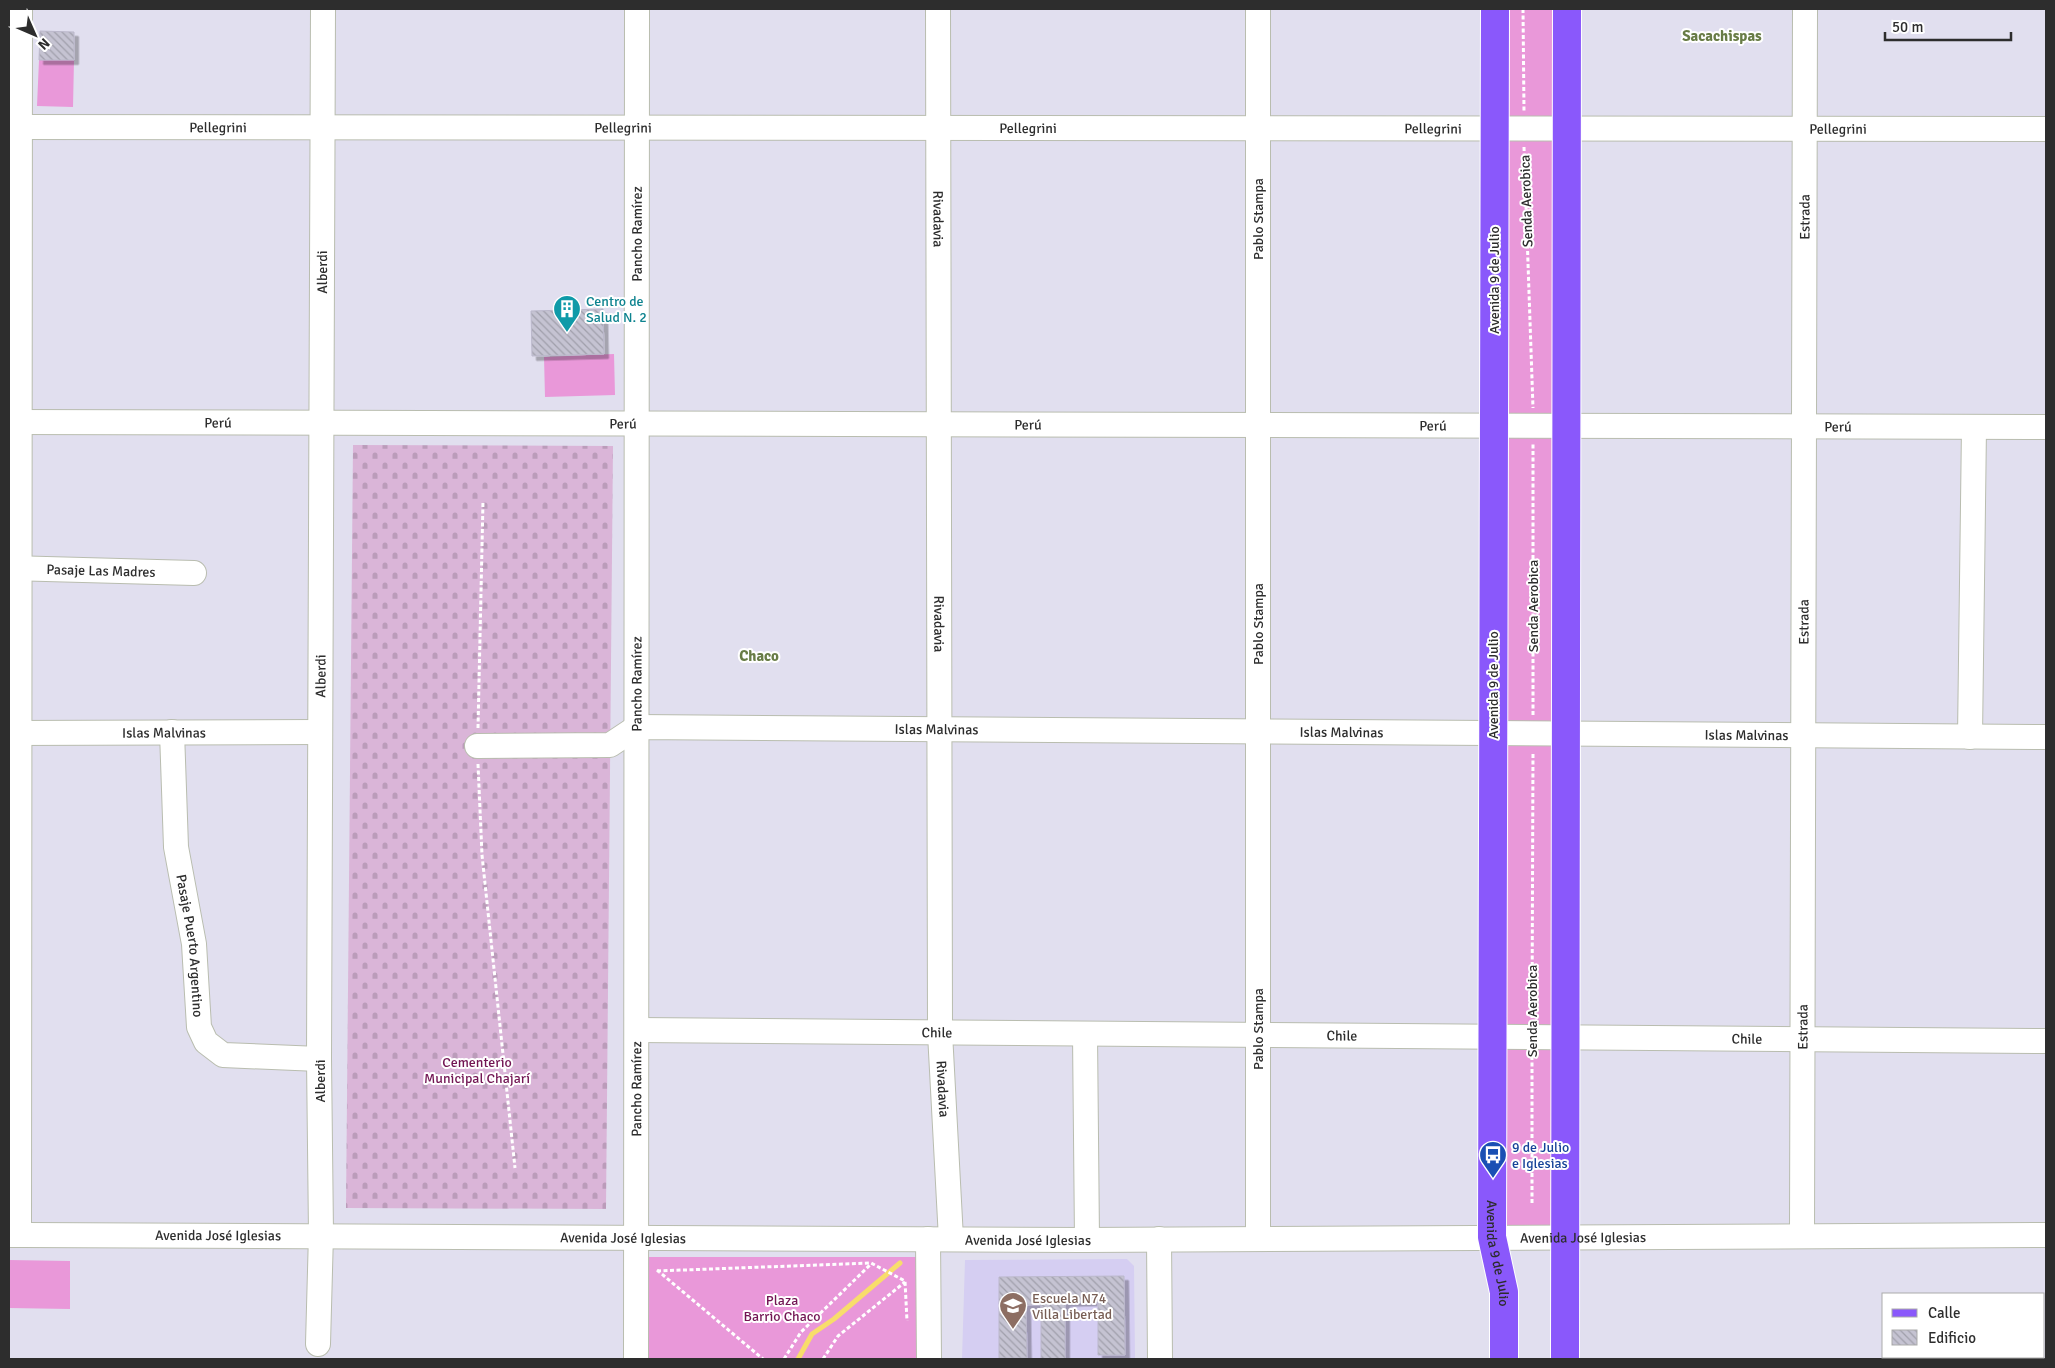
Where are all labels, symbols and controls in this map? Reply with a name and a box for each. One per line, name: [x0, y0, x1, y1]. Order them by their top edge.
north arrow: [10, 10, 60, 60]
scale bar: [1885, 10, 2011, 42]
text: 50 m: [1892, 18, 1923, 36]
district label: Sacachispas: [1682, 27, 1762, 45]
text: N: [34, 34, 53, 53]
street label: Pellegrini: [189, 119, 247, 136]
street label: Pellegrini: [594, 120, 652, 137]
street label: Pellegrini: [999, 120, 1057, 137]
street label: Pellegrini: [1404, 120, 1462, 137]
street label: Pellegrini: [1809, 121, 1867, 138]
street label: Senda Aerobica: [1516, 154, 1537, 248]
street label: Pablo Stampa: [1250, 178, 1267, 260]
street label: Pancho Ramírez: [629, 186, 646, 282]
street label: Rivadavia: [929, 191, 946, 247]
street label: Estrada: [1796, 194, 1814, 240]
street label: Avenida 9 de Julio: [1486, 226, 1503, 334]
street label: Alberdi: [314, 250, 331, 294]
place label: Centro de Salud N. 2: [586, 293, 647, 326]
building icon: Centro de Salud N. 2: [552, 294, 582, 333]
street label: Perú: [204, 414, 232, 432]
street label: Perú: [609, 415, 637, 433]
street label: Perú: [1014, 416, 1042, 434]
street label: Perú: [1419, 417, 1447, 435]
street label: Perú: [1824, 418, 1852, 436]
street label: Senda Aerobica: [1525, 560, 1542, 652]
street label: Pasaje Las Madres: [46, 561, 156, 581]
street label: Pablo Stampa: [1250, 583, 1267, 665]
street label: Rivadavia: [930, 596, 947, 652]
street label: Estrada: [1795, 599, 1813, 645]
street label: Avenida 9 de Julio: [1485, 631, 1502, 739]
street label: Pancho Ramírez: [628, 636, 646, 732]
district label: Chaco: [739, 647, 779, 665]
street label: Alberdi: [312, 654, 330, 698]
street label: Islas Malvinas: [894, 721, 979, 738]
street label: Islas Malvinas: [122, 724, 206, 742]
street label: Islas Malvinas: [1299, 724, 1384, 741]
street label: Islas Malvinas: [1704, 727, 1789, 744]
street label: Pasaje Puerto Argentino: [172, 873, 206, 1018]
street label: Senda Aerobica: [1524, 965, 1541, 1057]
street label: Pablo Stampa: [1250, 988, 1267, 1070]
street label: Estrada: [1794, 1004, 1812, 1050]
street label: Chile: [921, 1024, 952, 1041]
street label: Chile: [1326, 1027, 1357, 1045]
street label: Chile: [1731, 1031, 1762, 1048]
street label: Pancho Ramírez: [628, 1041, 645, 1137]
park label: Cementerio Municipal Chajarí: [424, 1054, 530, 1087]
street label: Alberdi: [312, 1059, 329, 1103]
street label: Rivadavia: [932, 1060, 952, 1118]
place label: 9 de Julio e Iglesias: [1512, 1139, 1569, 1172]
bus stop icon: 9 de Julio e Iglesias: [1478, 1140, 1508, 1179]
street label: Avenida 9 de Julio: [1483, 1200, 1512, 1307]
street label: Avenida José Iglesias: [155, 1227, 281, 1244]
street label: Avenida José Iglesias: [560, 1229, 686, 1247]
street label: Avenida José Iglesias: [1520, 1229, 1646, 1247]
street label: Avenida José Iglesias: [965, 1232, 1091, 1249]
place label: Escuela N74 Villa Libertad: [1032, 1290, 1112, 1323]
school or university icon: Escuela N74 Villa Libertad: [998, 1291, 1028, 1330]
park label: Plaza Barrio Chaco: [743, 1292, 821, 1325]
legend: [1882, 1293, 2045, 1358]
text: Calle: [1928, 1304, 1961, 1322]
text: Edificio: [1928, 1329, 1976, 1347]

